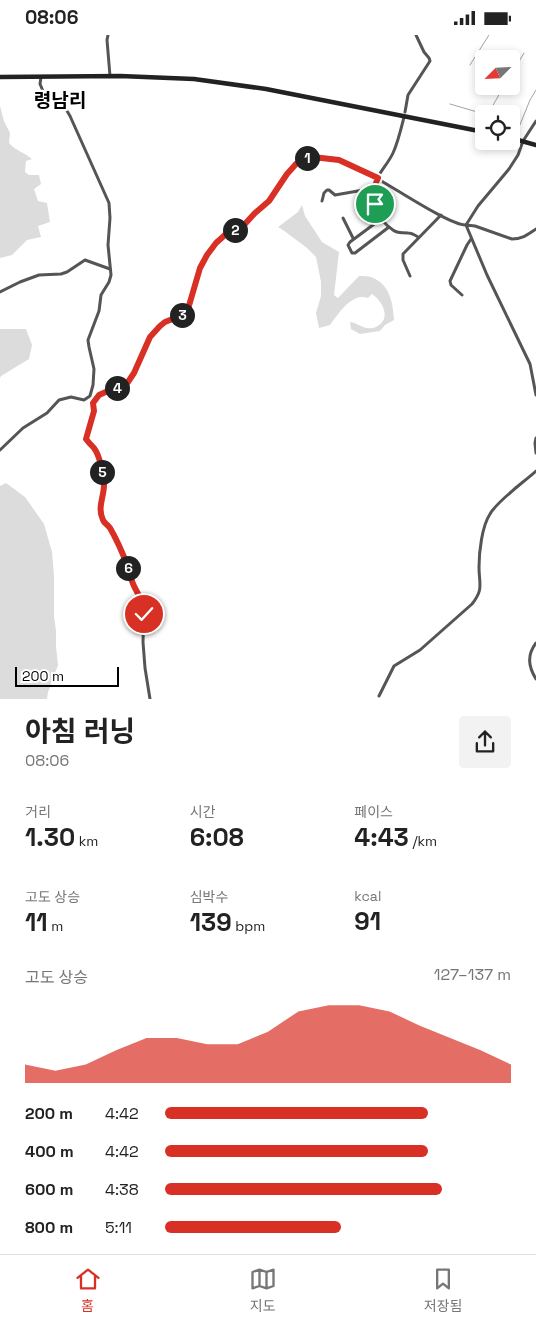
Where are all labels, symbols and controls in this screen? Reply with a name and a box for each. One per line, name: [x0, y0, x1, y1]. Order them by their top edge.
text: 08:06: [25, 5, 78, 30]
north arrow: [475, 50, 520, 95]
map controls: [475, 50, 520, 150]
district label: 령남리: [34, 88, 86, 113]
button: locate: [475, 105, 520, 150]
pin: 1: [294, 145, 320, 171]
text: 1: [304, 149, 311, 167]
pin: [354, 183, 396, 225]
icon: arrive: [361, 190, 389, 218]
pin: 2: [222, 217, 248, 243]
text: 2: [231, 221, 240, 239]
pin: 3: [170, 303, 194, 327]
text: 3: [178, 306, 187, 324]
pin: 4: [104, 375, 130, 401]
text: 4: [113, 379, 122, 397]
pin: 5: [90, 459, 114, 485]
text: 5: [98, 463, 107, 481]
pin: 6: [116, 555, 140, 581]
text: 6: [124, 559, 133, 577]
pin: [123, 593, 165, 635]
icon: check: [130, 600, 158, 628]
scale bar: [15, 664, 119, 687]
text: 200 m: [22, 667, 64, 685]
text: 아침 러닝: [25, 713, 135, 749]
button: share: [459, 716, 511, 768]
text: 08:06: [25, 750, 69, 771]
text: 거리: [25, 803, 51, 821]
text: 시간: [190, 803, 215, 821]
text: 페이스: [354, 803, 393, 821]
text: 1.30: [25, 821, 75, 853]
text: 6:08: [190, 821, 244, 853]
text: 4:43: [354, 821, 409, 853]
text: km: [75, 832, 98, 850]
text: /km: [409, 832, 437, 850]
text: kcal: [354, 887, 381, 905]
text: 고도 상승: [25, 888, 80, 906]
text: 심박수: [190, 888, 228, 906]
text: 91: [354, 905, 381, 937]
text: 11: [25, 906, 48, 938]
text: 139: [190, 906, 232, 938]
text: m: [48, 917, 63, 935]
text: bpm: [232, 917, 265, 935]
text: 127–137 m: [434, 964, 511, 985]
text: 고도 상승: [25, 967, 88, 988]
text: 200 m: [25, 1103, 73, 1124]
text: 4:42: [105, 1103, 139, 1124]
text: 400 m: [25, 1141, 74, 1162]
text: 4:42: [105, 1141, 139, 1162]
text: 600 m: [25, 1179, 73, 1200]
text: 4:38: [105, 1179, 139, 1200]
text: 800 m: [25, 1217, 73, 1238]
text: 5:11: [105, 1217, 132, 1238]
tab: 홈: [74, 1265, 102, 1315]
tab: 지도: [249, 1265, 277, 1315]
tab: 저장됨: [424, 1265, 462, 1315]

